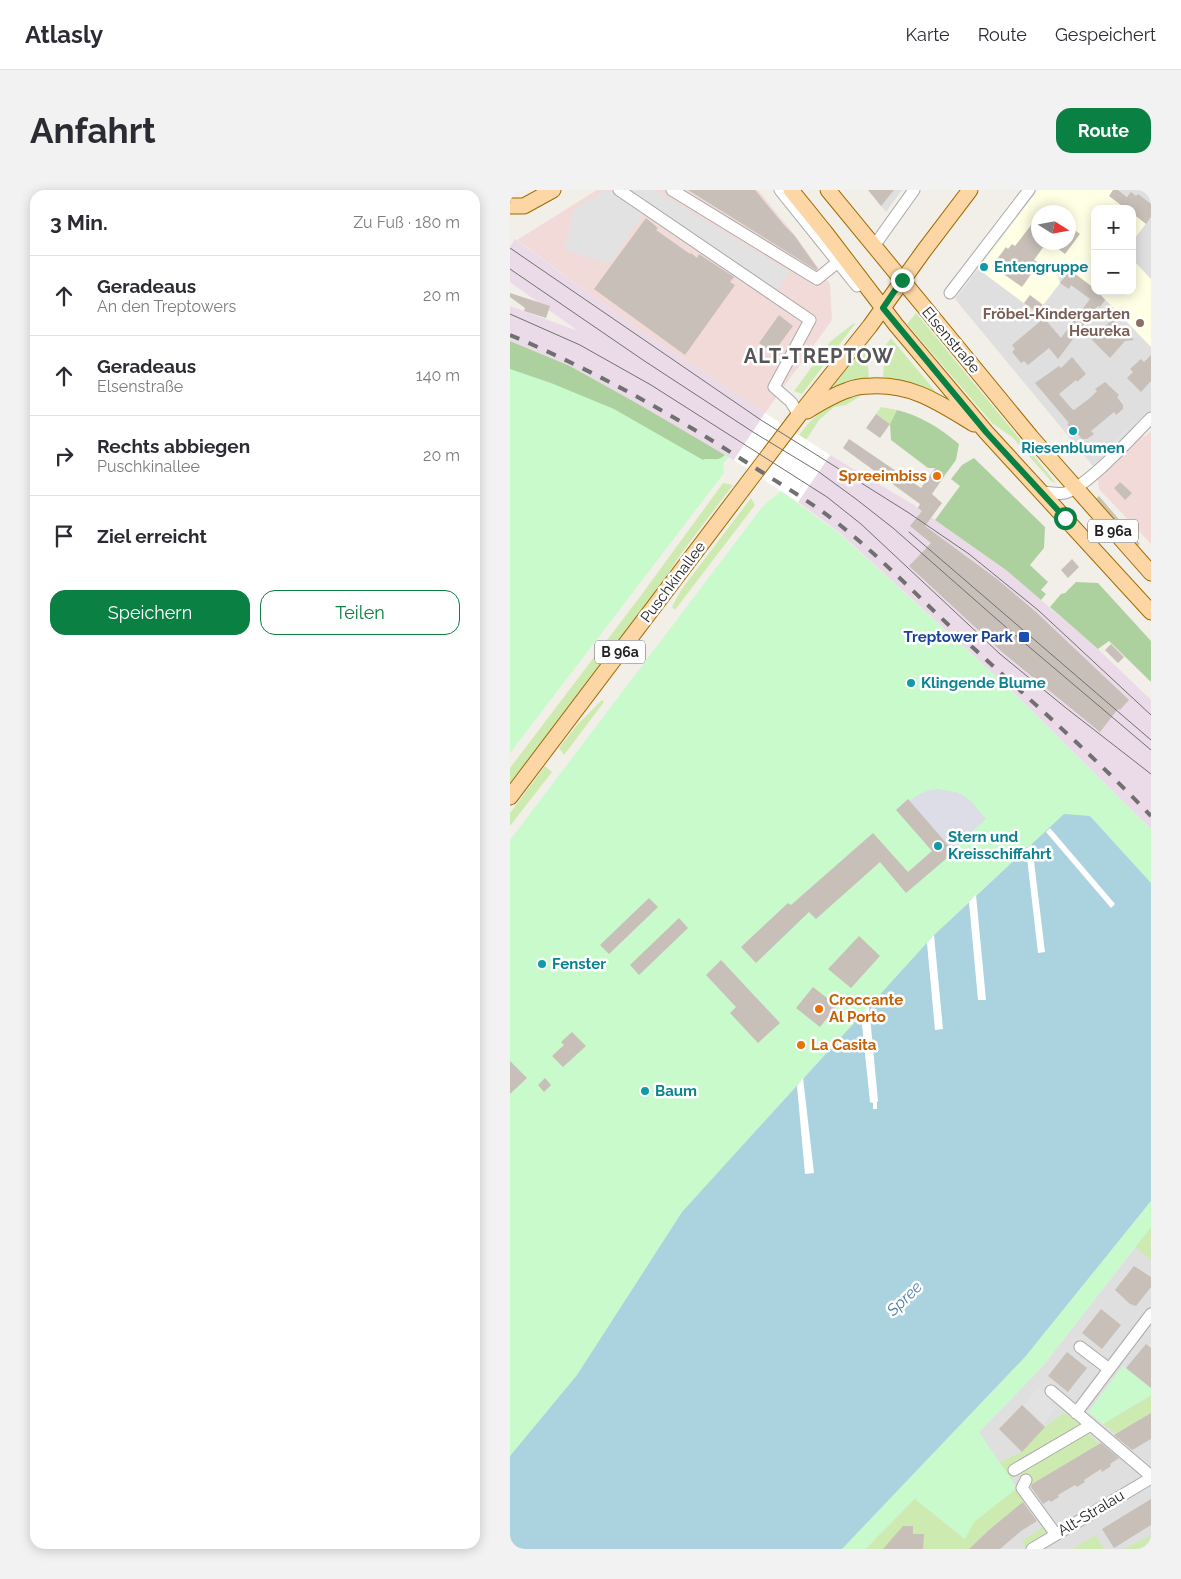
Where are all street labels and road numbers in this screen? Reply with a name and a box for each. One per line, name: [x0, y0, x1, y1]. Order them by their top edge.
street label: Elsenstraße: [918, 303, 984, 377]
road number: B 96a: [1088, 520, 1138, 542]
street label: Puschkinallee: [637, 538, 709, 626]
road number: B 96a: [595, 641, 645, 664]
street label: Alt-Stralau: [1055, 1486, 1127, 1540]

